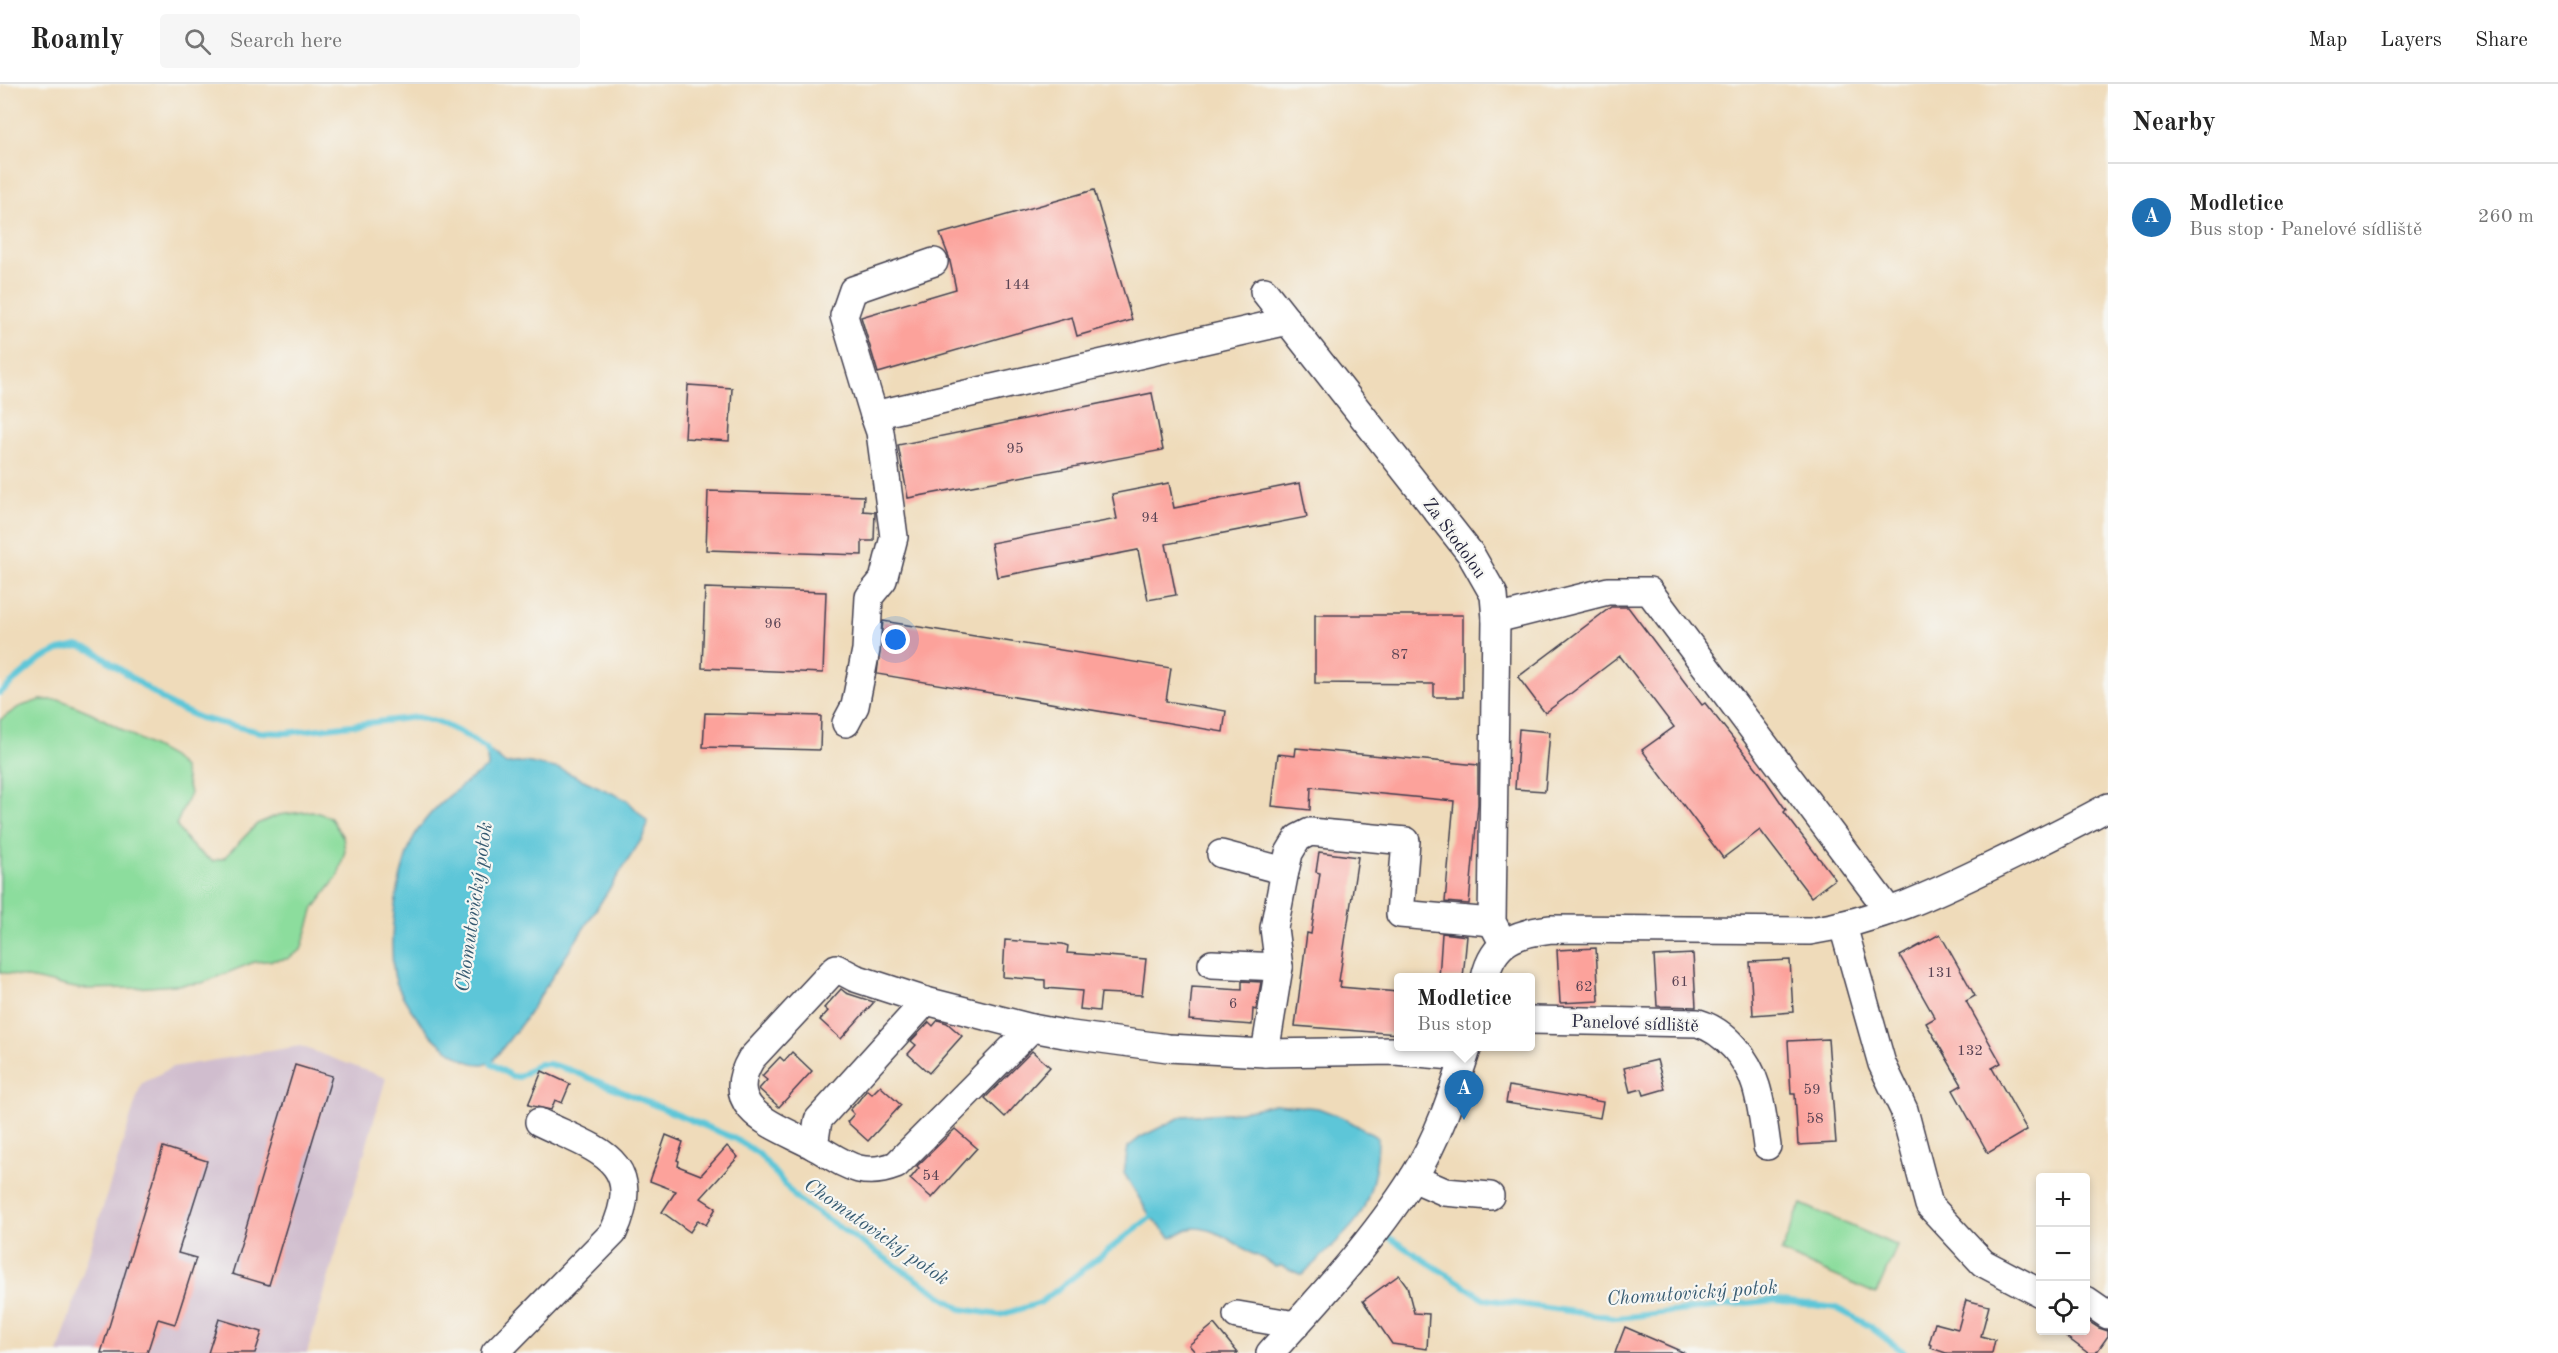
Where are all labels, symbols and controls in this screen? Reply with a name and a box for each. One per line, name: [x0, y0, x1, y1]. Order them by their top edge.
search box: [160, 14, 580, 68]
icon: search: [181, 25, 214, 58]
text: Roamly: [30, 27, 124, 55]
text: Search here: [229, 30, 342, 52]
text: Map: [2308, 30, 2347, 51]
text: Layers: [2380, 30, 2442, 51]
text: Share: [2475, 30, 2528, 51]
text: Nearby: [2132, 110, 2216, 136]
text: Modletice: [2189, 193, 2284, 215]
text: A: [2144, 207, 2159, 227]
text: 260 m: [2478, 207, 2534, 227]
text: Bus stop · Panelové sídliště: [2189, 220, 2422, 240]
house number: 144: [1004, 278, 1030, 293]
house number: 95: [1006, 442, 1024, 457]
street label: Za Stodolou: [1419, 495, 1489, 582]
house number: 94: [1141, 511, 1159, 526]
house number: 96: [764, 617, 782, 632]
your location: [881, 625, 910, 654]
house number: 87: [1391, 648, 1409, 663]
water label: Chomutovický potok: [453, 821, 497, 994]
house number: 131: [1927, 966, 1953, 981]
popup: [1394, 973, 1535, 1051]
house number: 61: [1671, 975, 1689, 990]
house number: 62: [1575, 980, 1593, 995]
text: Modletice: [1417, 988, 1512, 1010]
house number: 6: [1229, 997, 1237, 1012]
street label: Panelové sídliště: [1571, 1013, 1699, 1035]
text: Bus stop: [1417, 1015, 1492, 1035]
house number: 132: [1957, 1044, 1983, 1059]
pin: A: [1444, 1070, 1484, 1120]
house number: 59: [1803, 1083, 1821, 1098]
house number: 58: [1806, 1112, 1824, 1127]
house number: 54: [922, 1169, 940, 1184]
map controls: [2036, 1173, 2090, 1335]
button: +: [2036, 1173, 2090, 1227]
water label: Chomutovický potok: [800, 1175, 952, 1290]
button: −: [2036, 1227, 2090, 1281]
water label: Chomutovický potok: [1606, 1278, 1779, 1310]
button: locate: [2036, 1281, 2090, 1335]

